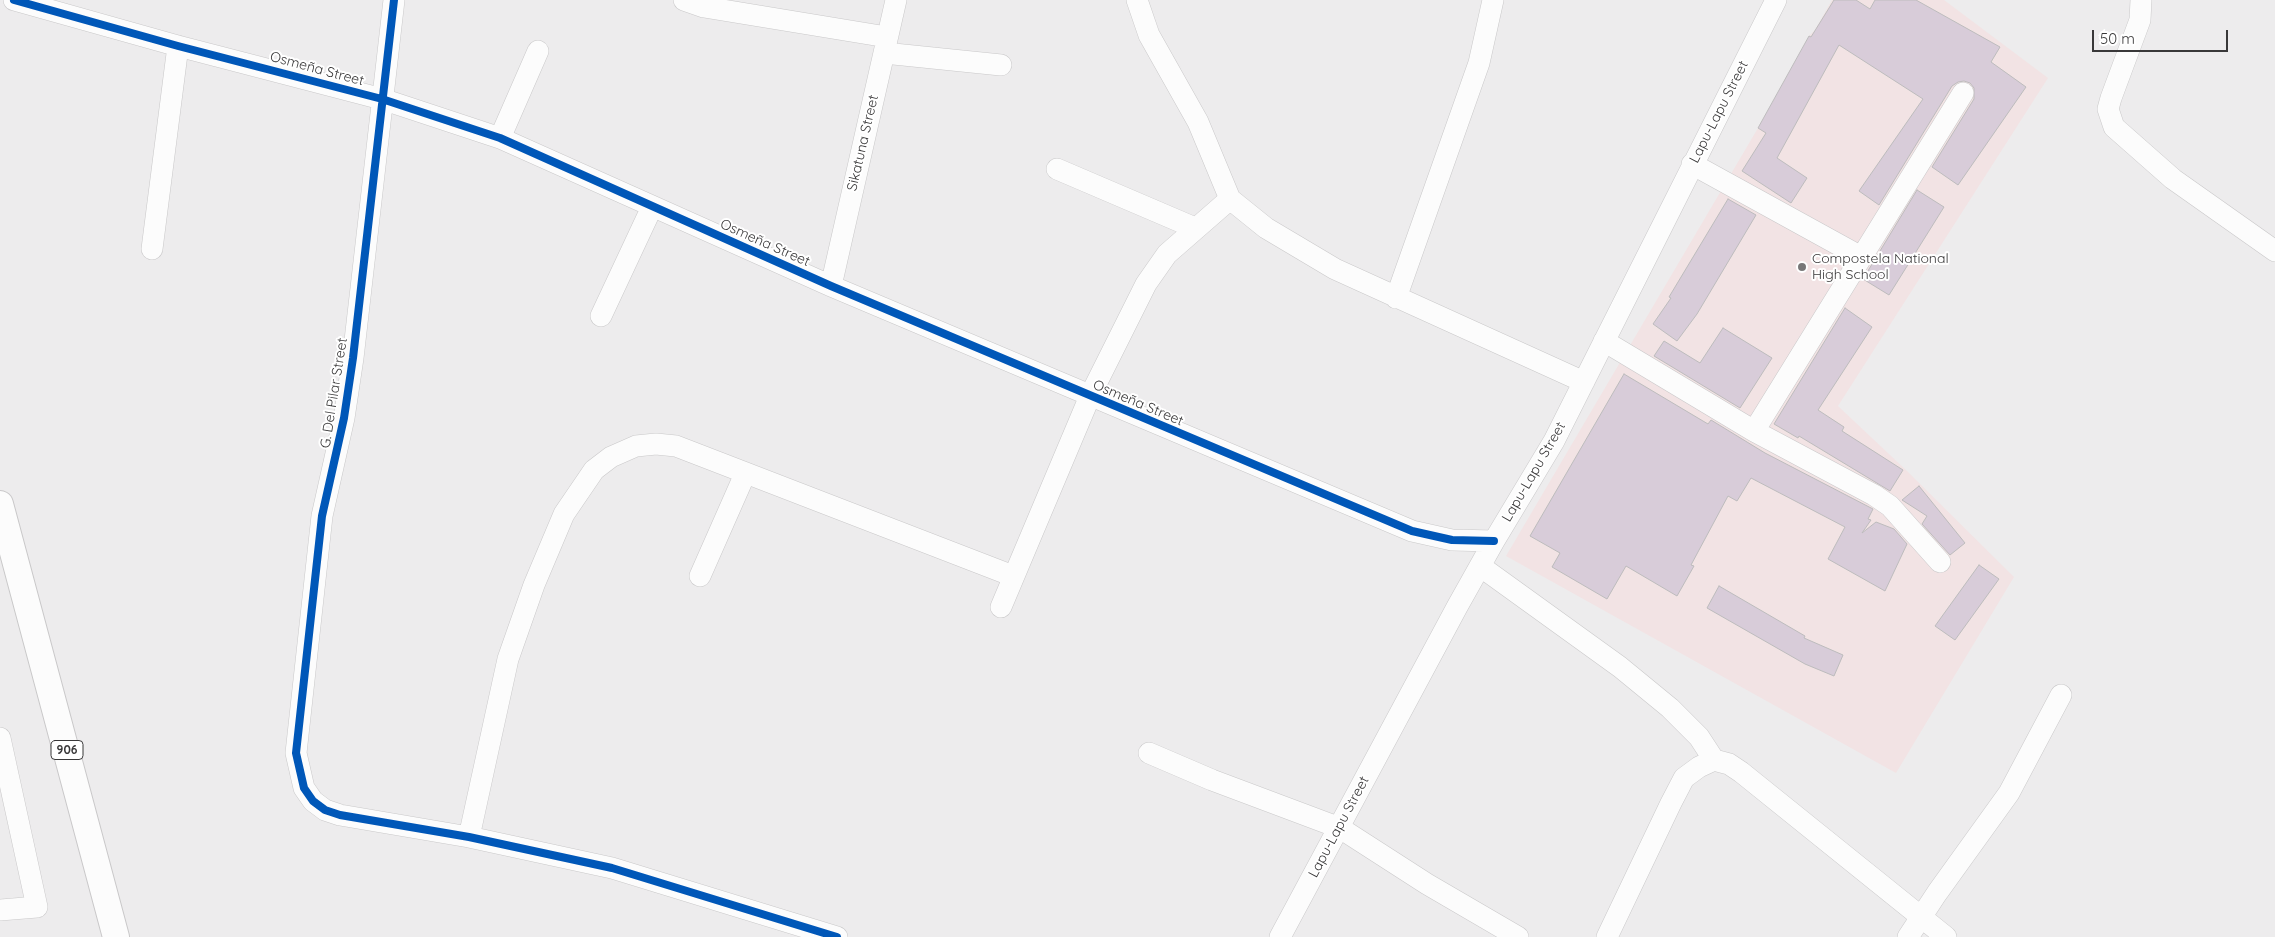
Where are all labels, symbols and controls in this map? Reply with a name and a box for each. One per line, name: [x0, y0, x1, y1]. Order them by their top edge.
scale bar: [2095, 20, 2231, 52]
text: 50 m: [2100, 29, 2135, 48]
street label: Osmeña Street: [268, 48, 366, 90]
street label: Lapu-Lapu Street: [1686, 58, 1752, 166]
street label: Sikatuna Street: [844, 93, 882, 193]
street label: Osmeña Street: [717, 216, 813, 270]
place label: Compostela National High School: [1812, 251, 1949, 284]
marker: Compostela National High School: [1796, 261, 1808, 273]
street label: G. Del Pilar Street: [317, 337, 351, 449]
street label: Osmeña Street: [1090, 376, 1186, 430]
street label: Lapu-Lapu Street: [1499, 419, 1569, 525]
road number: 906: [51, 740, 83, 760]
street label: Lapu-Lapu Street: [1305, 773, 1373, 881]

